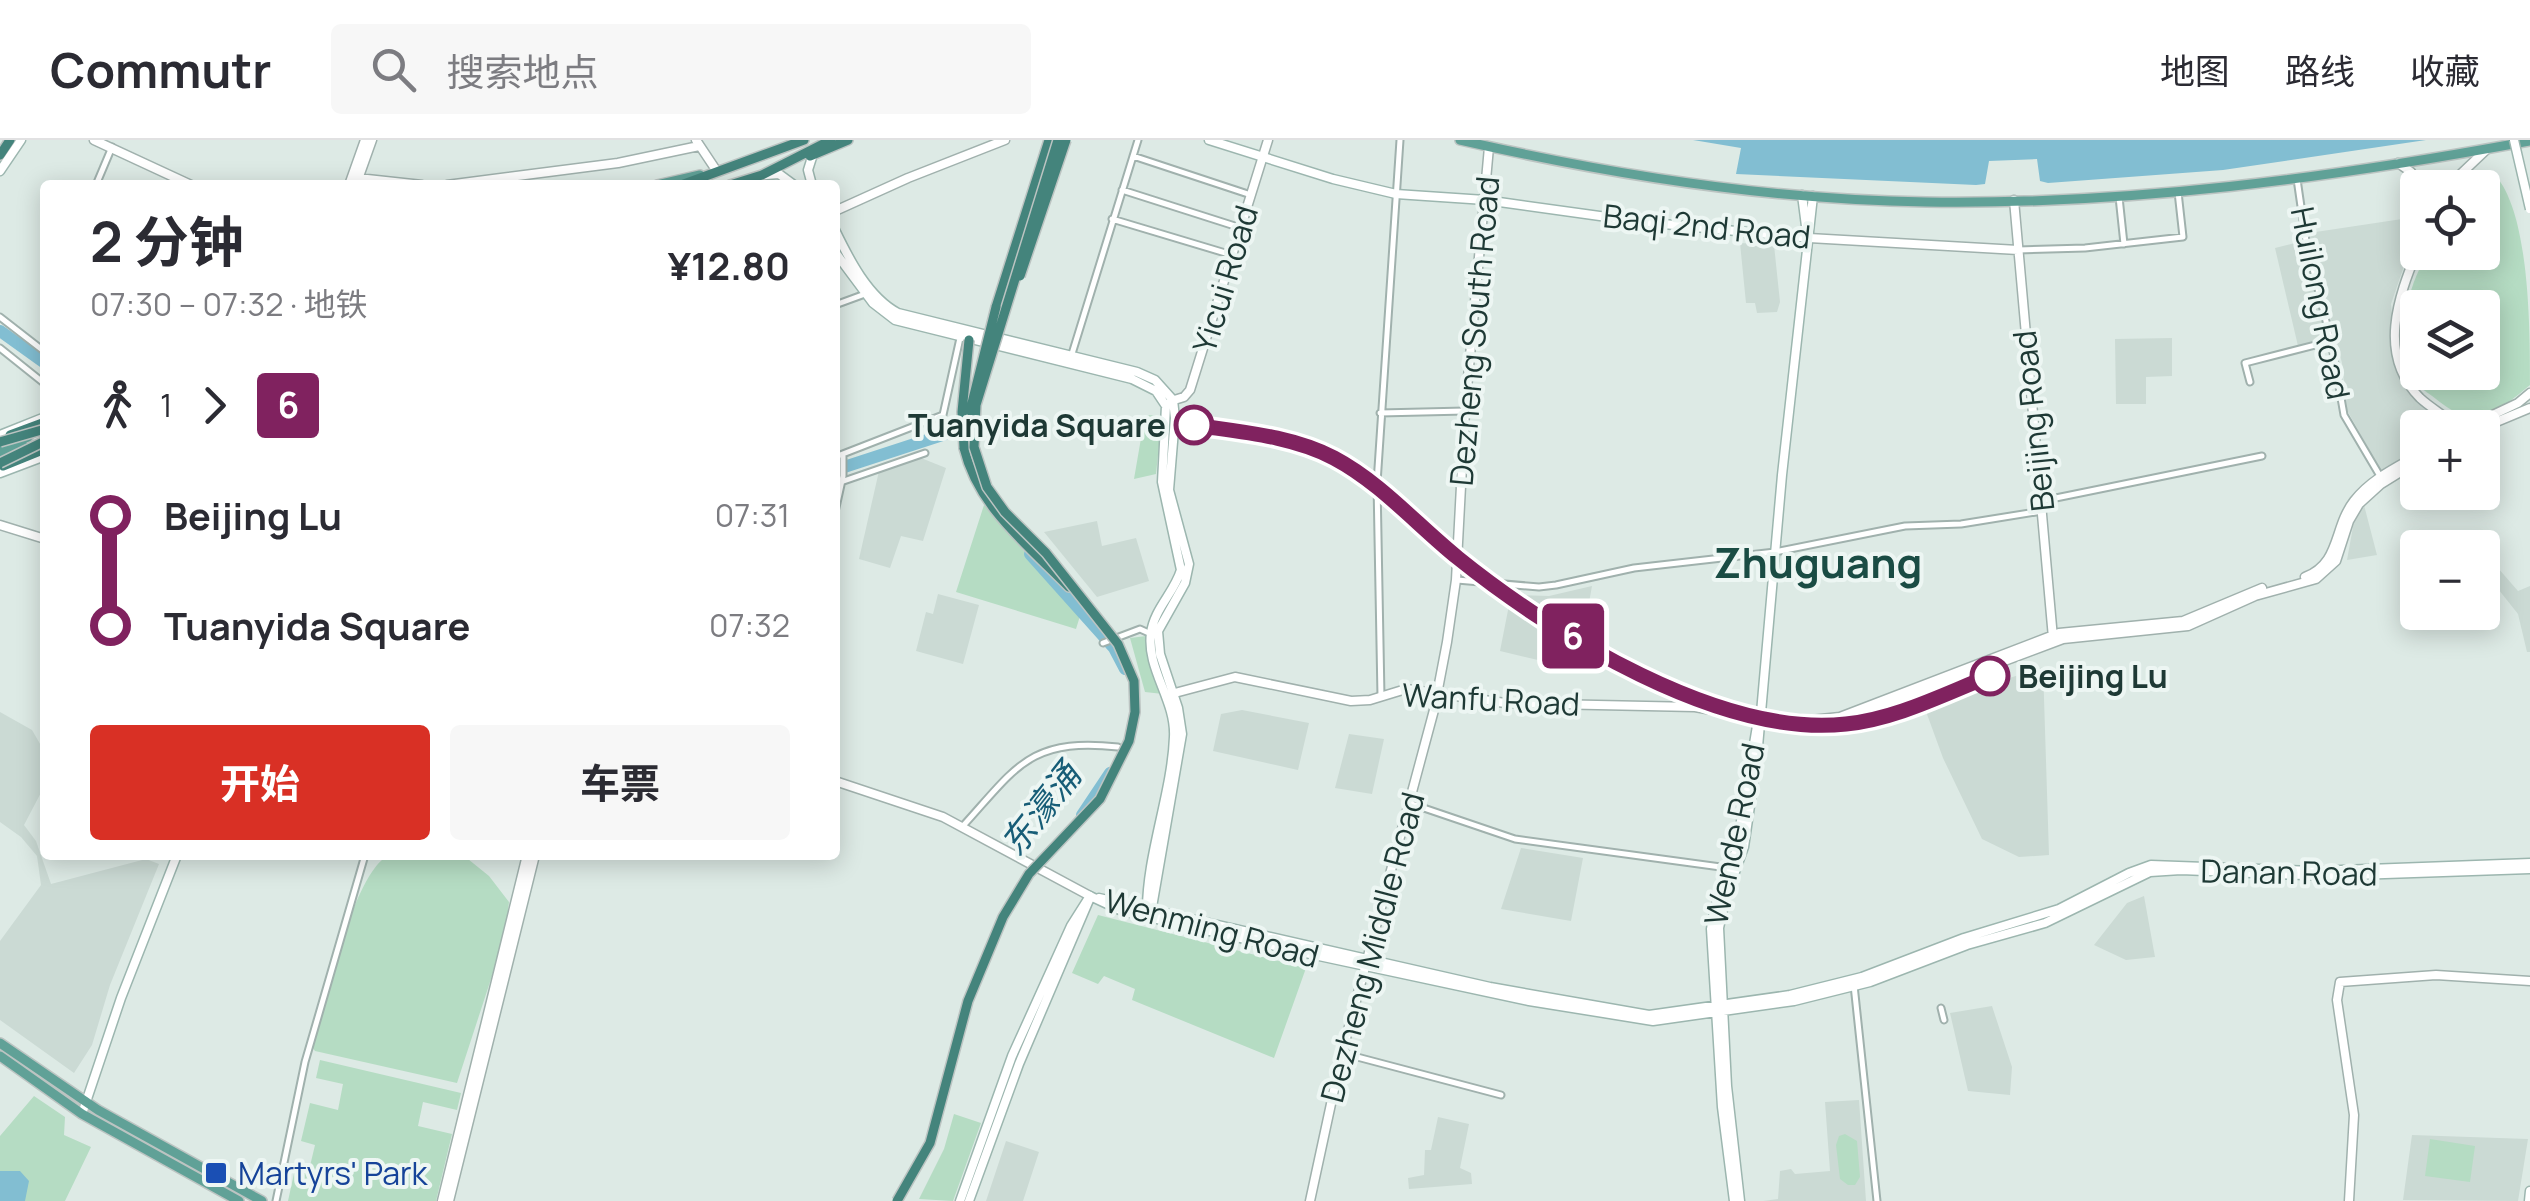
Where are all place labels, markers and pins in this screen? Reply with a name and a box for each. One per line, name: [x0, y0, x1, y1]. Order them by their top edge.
place label: Tuanyida Square: [908, 403, 1166, 447]
marker: Tuanyida Square: [1175, 406, 1213, 444]
place label: Beijing Lu: [2018, 654, 2168, 698]
marker: Beijing Lu: [1971, 657, 2009, 695]
place label: Martyrs' Park: [238, 1151, 429, 1195]
marker: Martyrs' Park: [203, 1160, 229, 1186]

